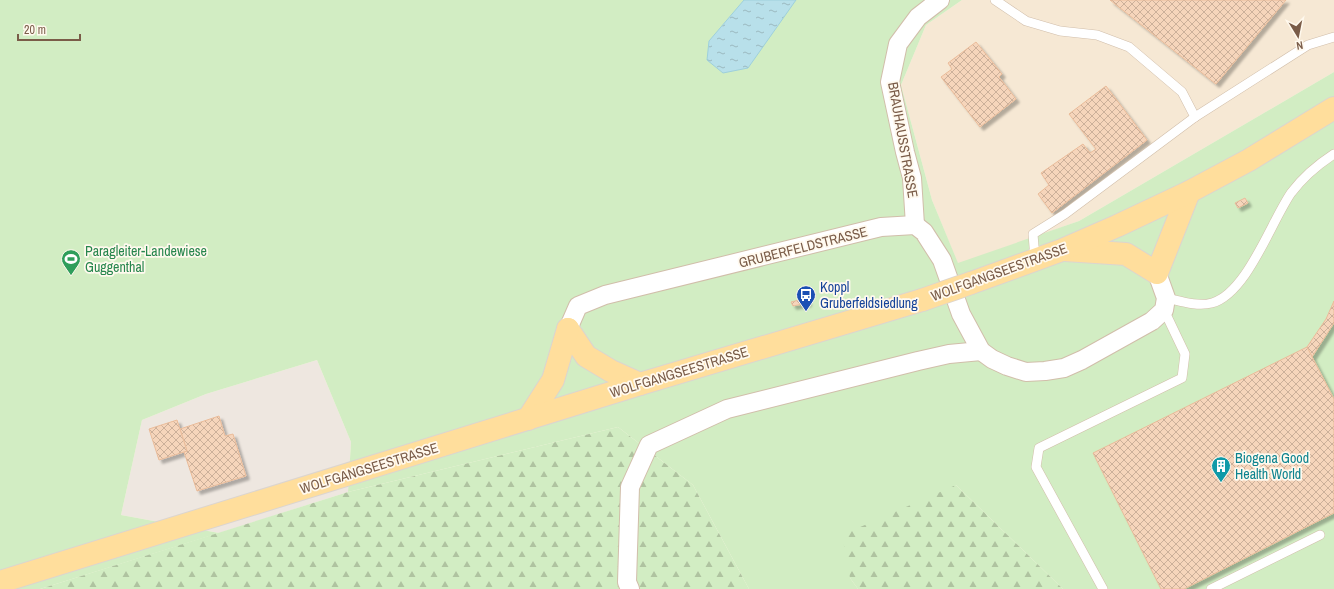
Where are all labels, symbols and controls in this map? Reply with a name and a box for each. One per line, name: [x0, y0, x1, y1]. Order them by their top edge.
scale bar: [18, 16, 80, 42]
north arrow: [1278, 16, 1318, 56]
text: 20 m: [24, 22, 46, 38]
text: N: [1295, 38, 1304, 53]
street label: BRAUHAUSSTRASSE: [884, 81, 922, 199]
street label: GRUBERFELDSTRASSE: [737, 222, 869, 272]
street label: WOLFGANGSEESTRASSE: [928, 239, 1070, 305]
place label: Paragleiter-Landewiese Guggenthal: [85, 242, 207, 276]
sports icon: Paragleiter-Landewiese Guggenthal: [60, 248, 82, 276]
place label: Koppl Gruberfeldsiedlung: [820, 278, 918, 312]
bus stop icon: Koppl Gruberfeldsiedlung: [795, 284, 817, 312]
street label: WOLFGANGSEESTRASSE: [608, 342, 750, 402]
street label: WOLFGANGSEESTRASSE: [298, 438, 440, 498]
place label: Biogena Good Health World: [1235, 449, 1309, 483]
building icon: Biogena Good Health World: [1210, 455, 1232, 483]

